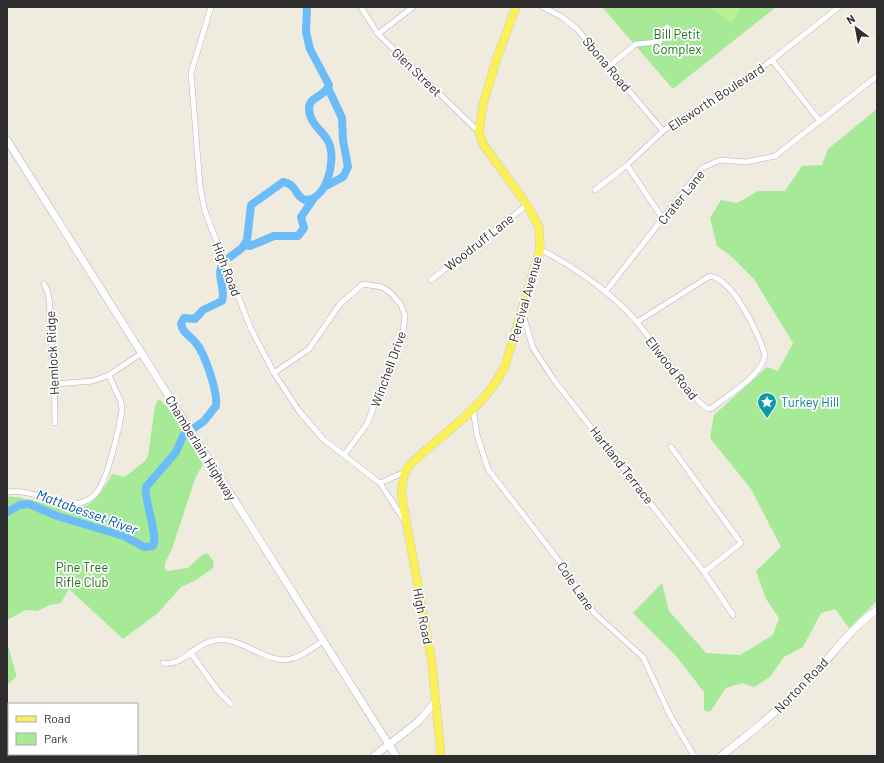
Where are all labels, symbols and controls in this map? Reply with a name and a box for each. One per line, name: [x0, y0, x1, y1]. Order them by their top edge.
north arrow: [836, 8, 876, 48]
text: N: [844, 12, 857, 27]
park label: Bill Petit Complex: [653, 26, 701, 57]
street label: Sbona Road: [579, 33, 635, 95]
street label: Glen Street: [389, 44, 445, 100]
street label: Ellsworth Boulevard: [665, 60, 767, 134]
street label: Crater Lane: [654, 166, 708, 228]
street label: Woodruff Lane: [441, 210, 517, 274]
street label: High Road: [209, 239, 245, 299]
street label: Percival Avenue: [505, 254, 545, 344]
street label: Hemlock Ridge: [42, 310, 62, 396]
street label: Winchell Drive: [367, 329, 409, 409]
street label: Ellwood Road: [642, 333, 702, 403]
place icon: Turkey Hill: [756, 391, 778, 419]
street label: Chamberlain Highway: [162, 392, 240, 504]
place label: Turkey Hill: [781, 394, 839, 410]
street label: Hartland Terrace: [587, 423, 657, 507]
water label: Mattabesset River: [34, 485, 141, 538]
park label: Pine Tree Rifle Club: [55, 559, 109, 590]
street label: Cole Lane: [554, 559, 598, 613]
street label: High Road: [410, 586, 436, 646]
street label: Norton Road: [771, 654, 831, 716]
legend: [8, 703, 138, 755]
text: Road: [44, 711, 71, 725]
text: Park: [44, 731, 68, 745]

